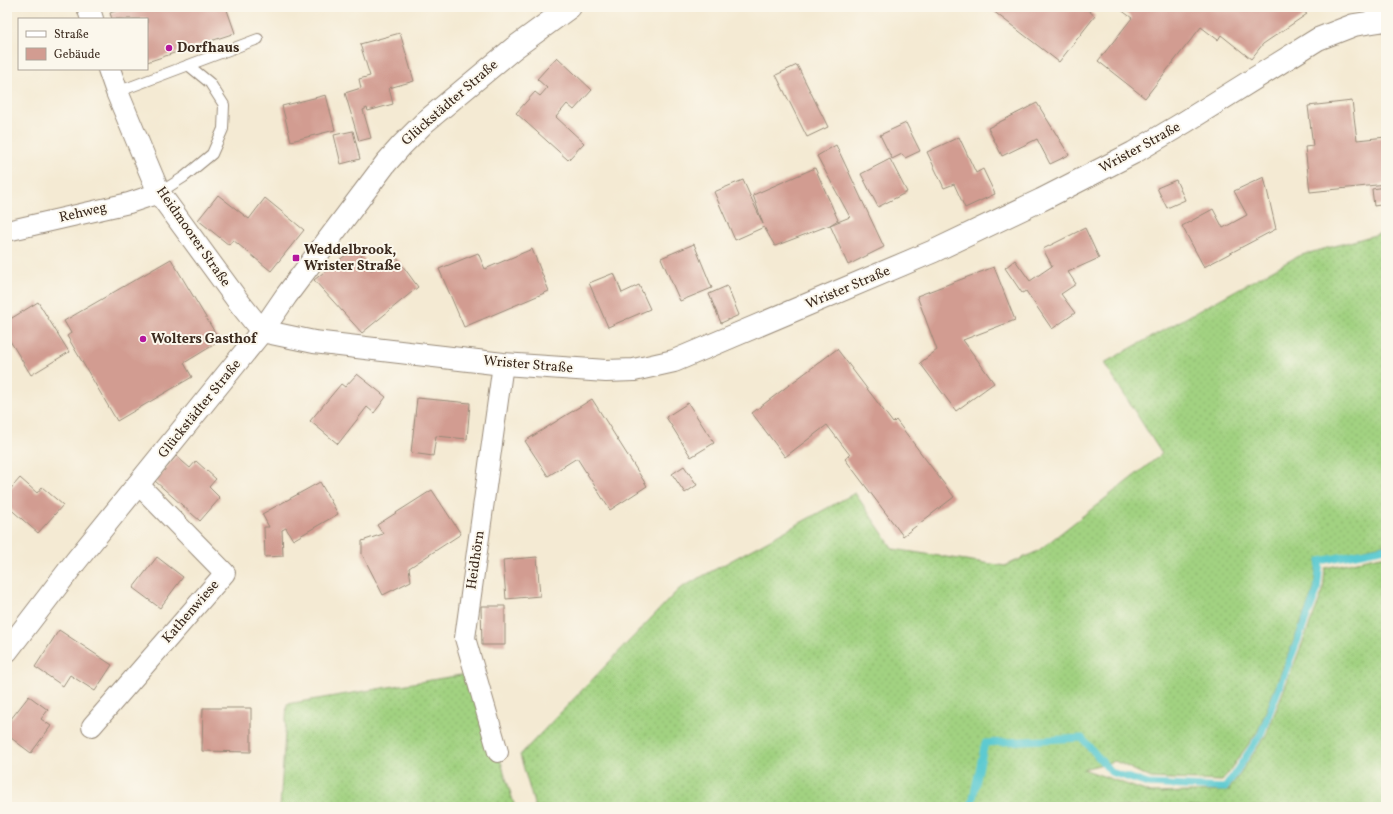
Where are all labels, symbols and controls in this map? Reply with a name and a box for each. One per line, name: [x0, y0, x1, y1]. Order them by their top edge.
legend: [18, 18, 148, 70]
text: Straße: [54, 27, 89, 43]
place label: Dorfhaus: [177, 39, 240, 58]
marker: Dorfhaus: [164, 43, 174, 53]
text: Gebäude: [54, 47, 101, 63]
street label: Glückstädter Straße: [398, 56, 503, 150]
street label: Wrister Straße: [1096, 118, 1184, 178]
street label: Heidmoorer Straße: [151, 183, 235, 291]
street label: Rehweg: [57, 198, 109, 228]
place label: Weddelbrook, Wrister Straße: [304, 241, 401, 276]
marker: Weddelbrook, Wrister Straße: [291, 253, 301, 263]
street label: Wrister Straße: [803, 262, 893, 314]
place label: Wolters Gasthof: [151, 330, 258, 349]
marker: Wolters Gasthof: [138, 334, 148, 344]
street label: Wrister Straße: [482, 352, 574, 378]
street label: Glückstädter Straße: [154, 355, 246, 462]
street label: Heidhörn: [462, 529, 490, 591]
street label: Kathenwiese: [158, 576, 224, 648]

